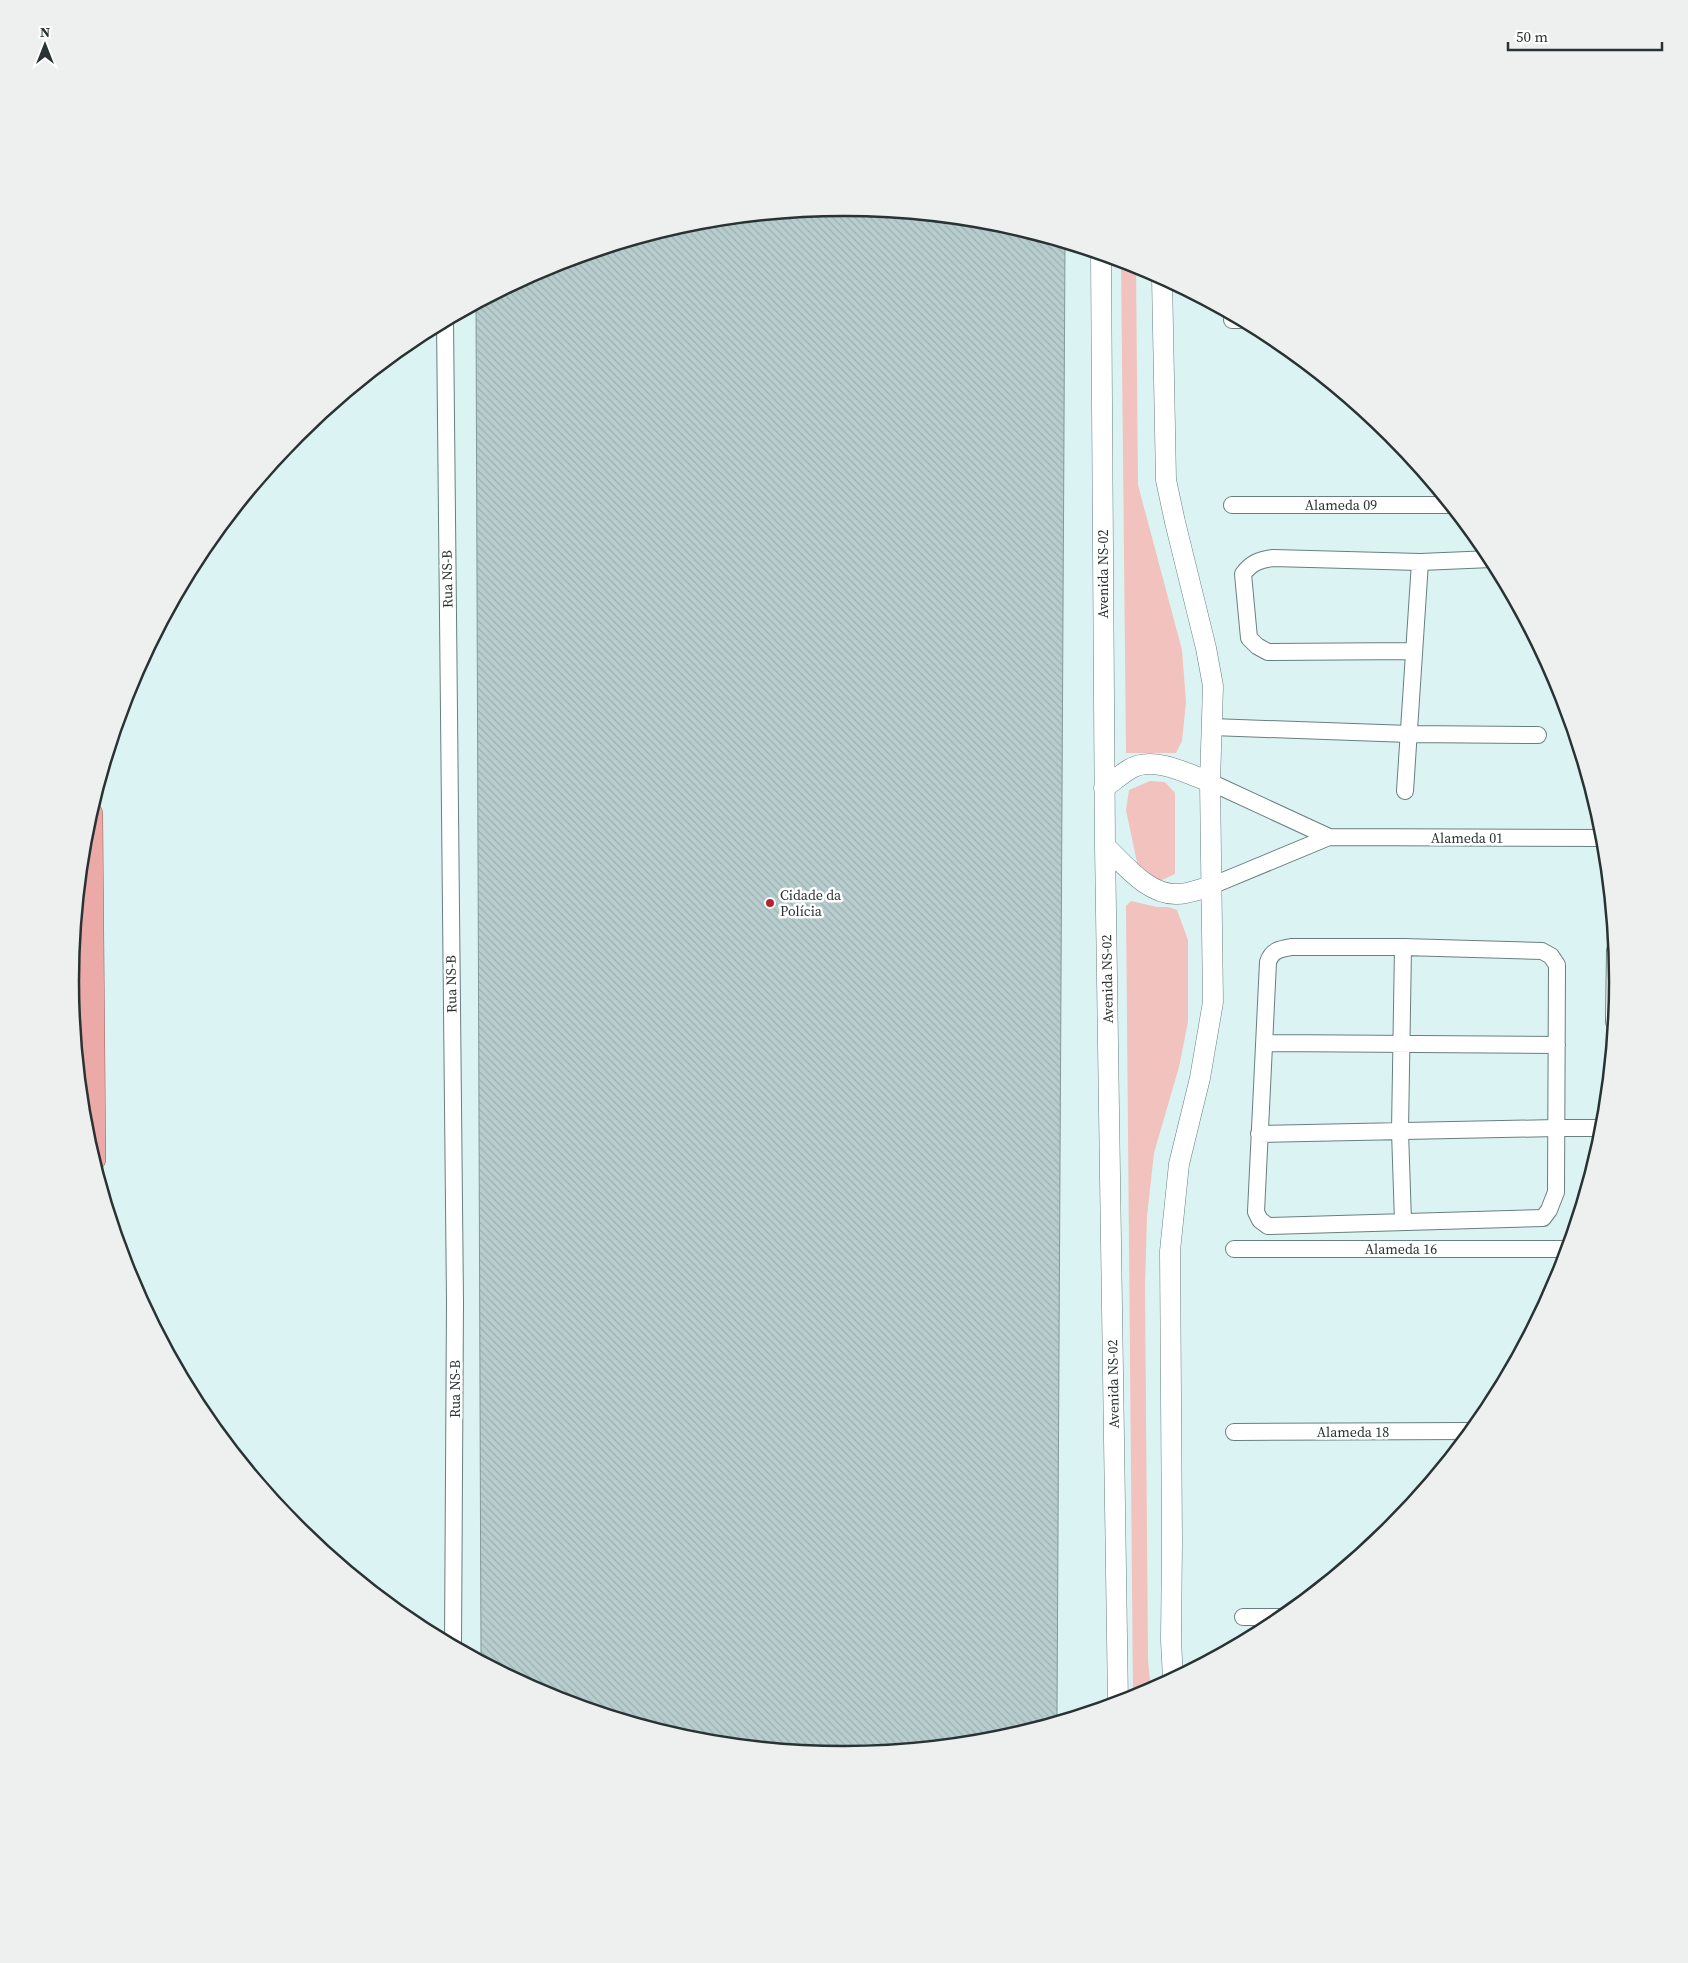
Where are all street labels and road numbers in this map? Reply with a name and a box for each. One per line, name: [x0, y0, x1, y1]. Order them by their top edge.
street label: Alameda 09: [1305, 495, 1377, 515]
street label: Avenida NS-02: [1093, 530, 1113, 618]
street label: Rua NS-B: [436, 550, 458, 608]
street label: Alameda 01: [1431, 828, 1503, 848]
street label: Avenida NS-02: [1096, 934, 1118, 1024]
street label: Rua NS-B: [440, 955, 462, 1013]
street label: Alameda 16: [1365, 1239, 1437, 1259]
street label: Avenida NS-02: [1102, 1339, 1124, 1429]
street label: Rua NS-B: [445, 1360, 465, 1418]
street label: Alameda 18: [1317, 1422, 1389, 1442]

